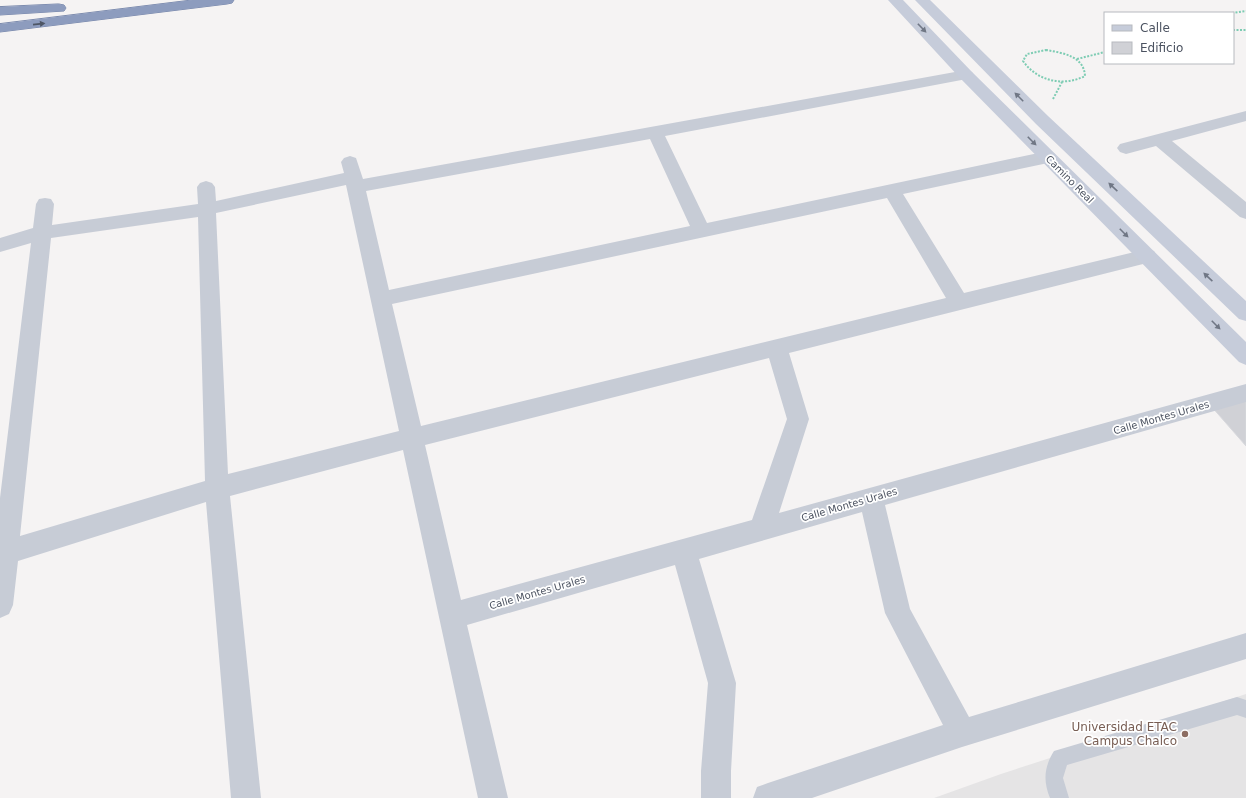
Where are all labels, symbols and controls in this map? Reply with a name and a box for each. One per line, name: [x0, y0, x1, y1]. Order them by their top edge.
legend: [1104, 12, 1234, 64]
one-way arrow: [33, 21, 45, 27]
text: Calle: [1140, 21, 1170, 35]
one-way arrow: [917, 23, 927, 33]
text: Edificio: [1140, 41, 1183, 55]
one-way arrow: [1014, 92, 1024, 102]
one-way arrow: [1027, 136, 1037, 146]
street label: Camino Real: [1044, 153, 1096, 205]
one-way arrow: [1108, 182, 1118, 192]
one-way arrow: [1119, 228, 1129, 238]
one-way arrow: [1202, 272, 1213, 281]
one-way arrow: [1211, 320, 1221, 330]
street label: Calle Montes Urales: [1112, 399, 1210, 436]
street label: Calle Montes Urales: [800, 486, 898, 523]
street label: Calle Montes Urales: [488, 574, 586, 611]
place label: Universidad ETAC Campus Chalco: [1072, 720, 1177, 748]
marker: Universidad ETAC Campus Chalco: [1180, 729, 1190, 739]

